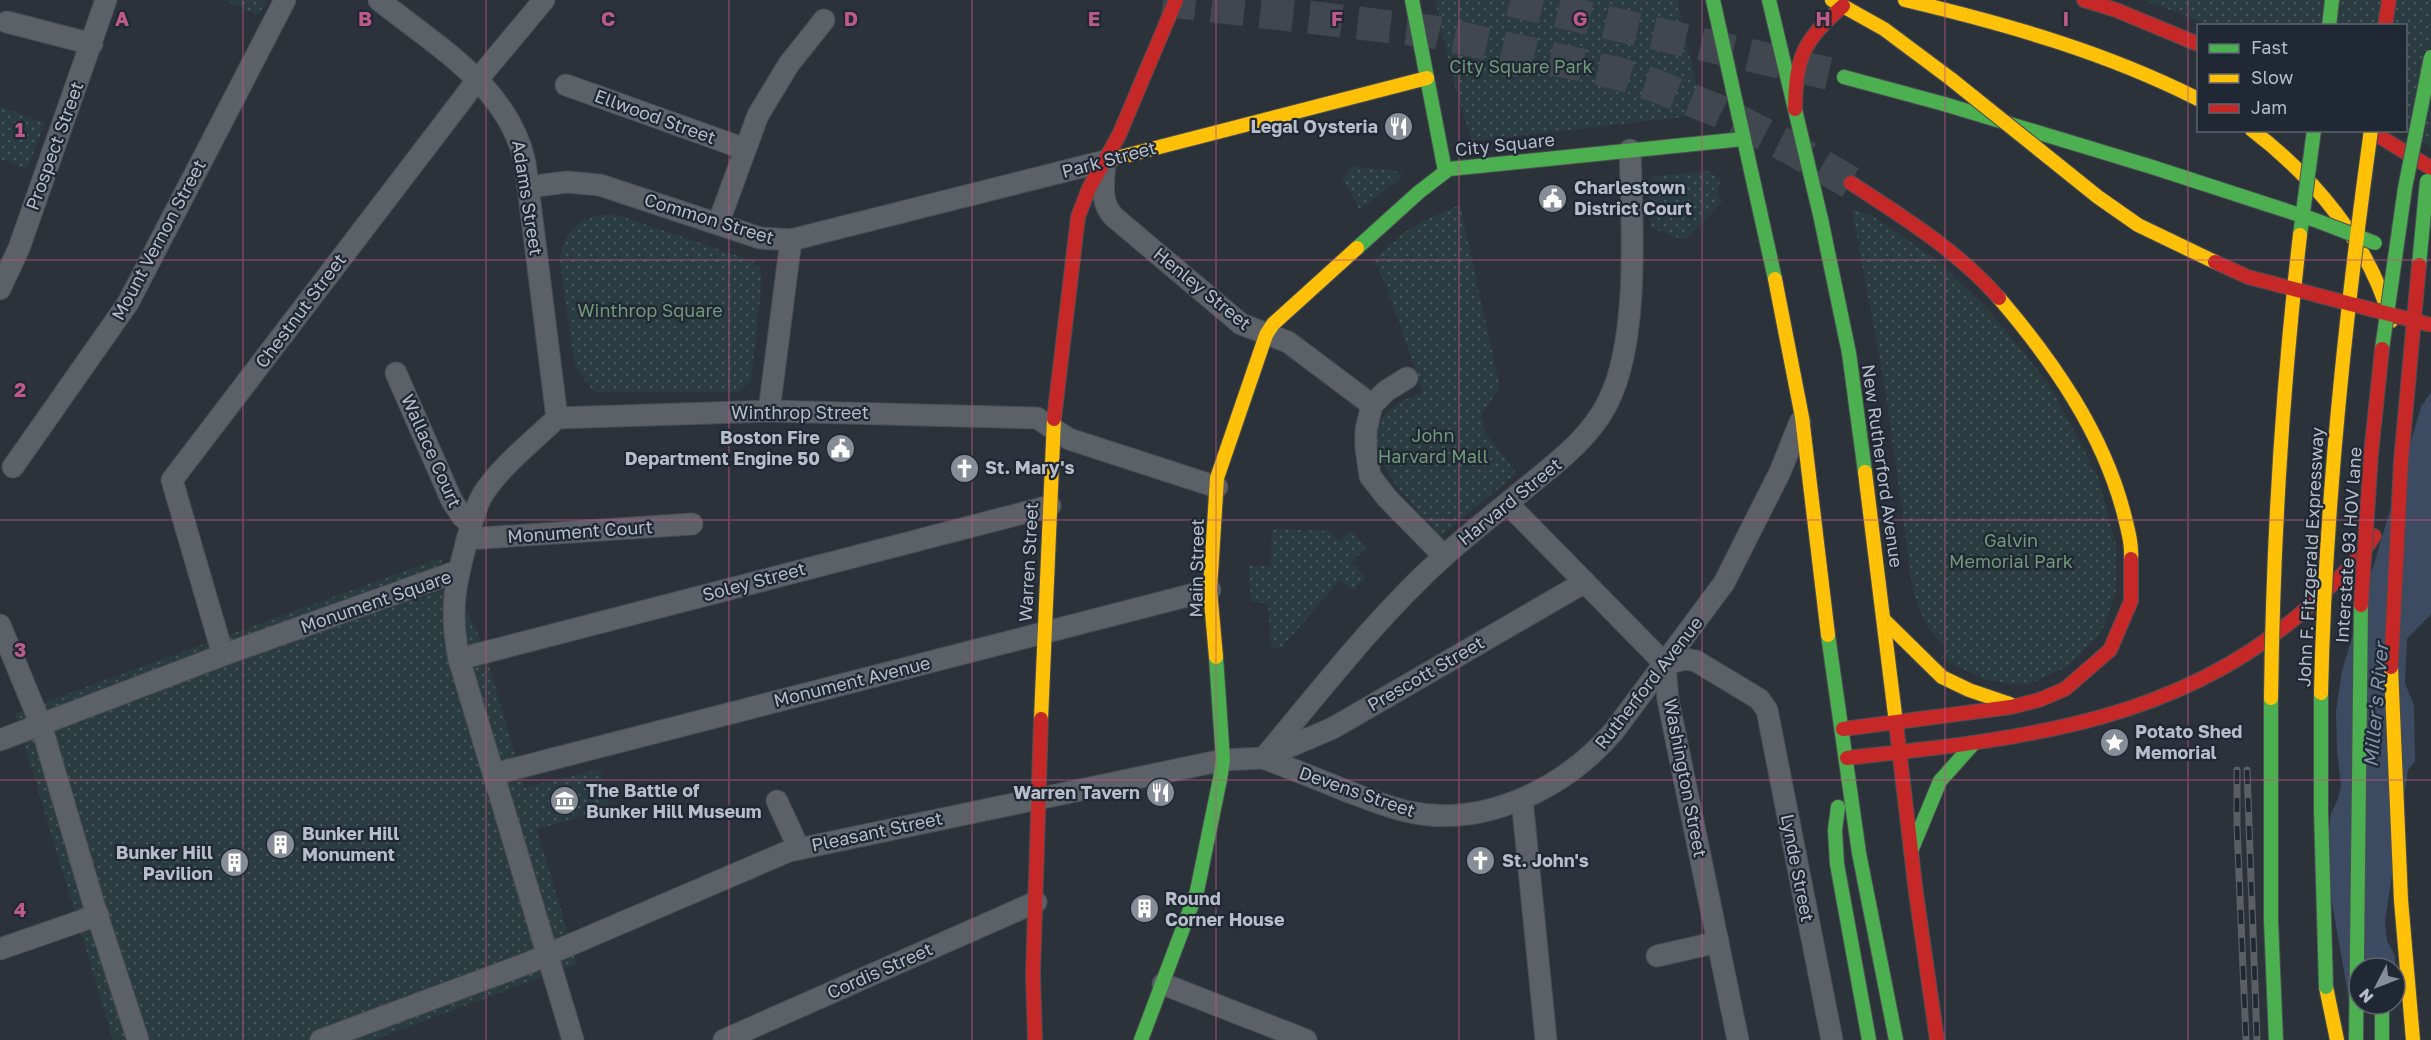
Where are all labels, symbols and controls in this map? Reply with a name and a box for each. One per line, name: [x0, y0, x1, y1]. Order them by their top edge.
text: A: [115, 6, 129, 30]
text: B: [358, 6, 372, 30]
text: C: [601, 6, 615, 30]
text: D: [844, 6, 858, 30]
text: E: [1088, 6, 1100, 30]
text: F: [1331, 6, 1343, 30]
text: G: [1573, 6, 1587, 30]
text: H: [1815, 6, 1831, 30]
text: I: [2063, 6, 2069, 30]
legend: [2197, 24, 2407, 132]
text: Fast: [2251, 36, 2288, 58]
park label: City Square Park: [1449, 55, 1593, 77]
text: Slow: [2251, 66, 2294, 88]
street label: Prospect Street: [21, 78, 88, 213]
street label: Ellwood Street: [592, 84, 719, 148]
text: Jam: [2251, 96, 2287, 118]
restaurant icon: Legal Oysteria: [1383, 111, 1415, 143]
place label: Legal Oysteria: [1250, 115, 1378, 137]
text: 1: [15, 117, 25, 141]
street label: City Square: [1454, 128, 1556, 160]
street label: Park Street: [1059, 136, 1158, 182]
street label: Adams Street: [508, 139, 548, 257]
street label: Mount Vernon Street: [106, 155, 210, 324]
place label: Charlestown District Court: [1574, 176, 1692, 219]
public building icon: Charlestown District Court: [1537, 182, 1569, 214]
street label: Common Street: [642, 188, 777, 248]
street label: Henley Street: [1150, 242, 1256, 334]
street label: Chestnut Street: [250, 249, 350, 372]
park label: Winthrop Square: [577, 299, 723, 321]
street label: New Rutherford Avenue: [1858, 363, 1908, 569]
text: 2: [14, 377, 26, 401]
street label: Wallace Court: [397, 391, 467, 511]
street label: Winthrop Street: [731, 401, 869, 423]
park label: John Harvard Mall: [1378, 424, 1489, 467]
place label: Boston Fire Department Engine 50: [625, 426, 820, 469]
street label: John F. Fitzgerald Expressway: [2292, 426, 2328, 687]
public building icon: Boston Fire Department Engine 50: [825, 432, 857, 464]
street label: Interstate 93 HOV lane: [2330, 446, 2366, 644]
church icon: St. Mary's: [948, 452, 980, 484]
street label: Harvard Street: [1453, 453, 1566, 550]
place label: St. Mary's: [985, 456, 1075, 478]
street label: Warren Street: [1014, 502, 1042, 622]
street label: Monument Court: [506, 515, 653, 547]
street label: Main Street: [1184, 518, 1208, 618]
park label: Galvin Memorial Park: [1949, 529, 2073, 572]
street label: Soley Street: [700, 557, 808, 605]
street label: Monument Square: [297, 565, 454, 637]
street label: Rutherford Avenue: [1590, 612, 1707, 753]
street label: Prescott Street: [1363, 631, 1488, 715]
text: 3: [14, 637, 26, 661]
water label: Miller's River: [2358, 639, 2393, 768]
street label: Monument Avenue: [771, 651, 932, 711]
street label: Washington Street: [1660, 697, 1712, 859]
place label: Potato Shed Memorial: [2135, 720, 2242, 763]
place icon: Potato Shed Memorial: [2098, 726, 2130, 758]
street label: Devens Street: [1296, 761, 1418, 821]
restaurant icon: Warren Tavern: [1145, 777, 1177, 809]
place label: The Battle of Bunker Hill Museum: [586, 779, 762, 822]
place label: Warren Tavern: [1013, 781, 1140, 803]
museum icon: The Battle of Bunker Hill Museum: [549, 785, 581, 817]
street label: Pleasant Street: [809, 806, 944, 856]
street label: Lynde Street: [1777, 812, 1819, 924]
place label: Bunker Hill Monument: [302, 822, 399, 865]
building icon: Bunker Hill Monument: [265, 828, 297, 860]
place label: Bunker Hill Pavilion: [116, 841, 213, 884]
church icon: St. John's: [1465, 845, 1497, 877]
building icon: Bunker Hill Pavilion: [218, 847, 250, 879]
place label: St. John's: [1502, 849, 1589, 871]
place label: Round Corner House: [1165, 887, 1285, 930]
building icon: Round Corner House: [1128, 893, 1160, 925]
text: 4: [14, 897, 26, 921]
street label: Cordis Street: [823, 937, 936, 1003]
north arrow: [2347, 956, 2407, 1016]
text: N: [2354, 985, 2377, 1007]

